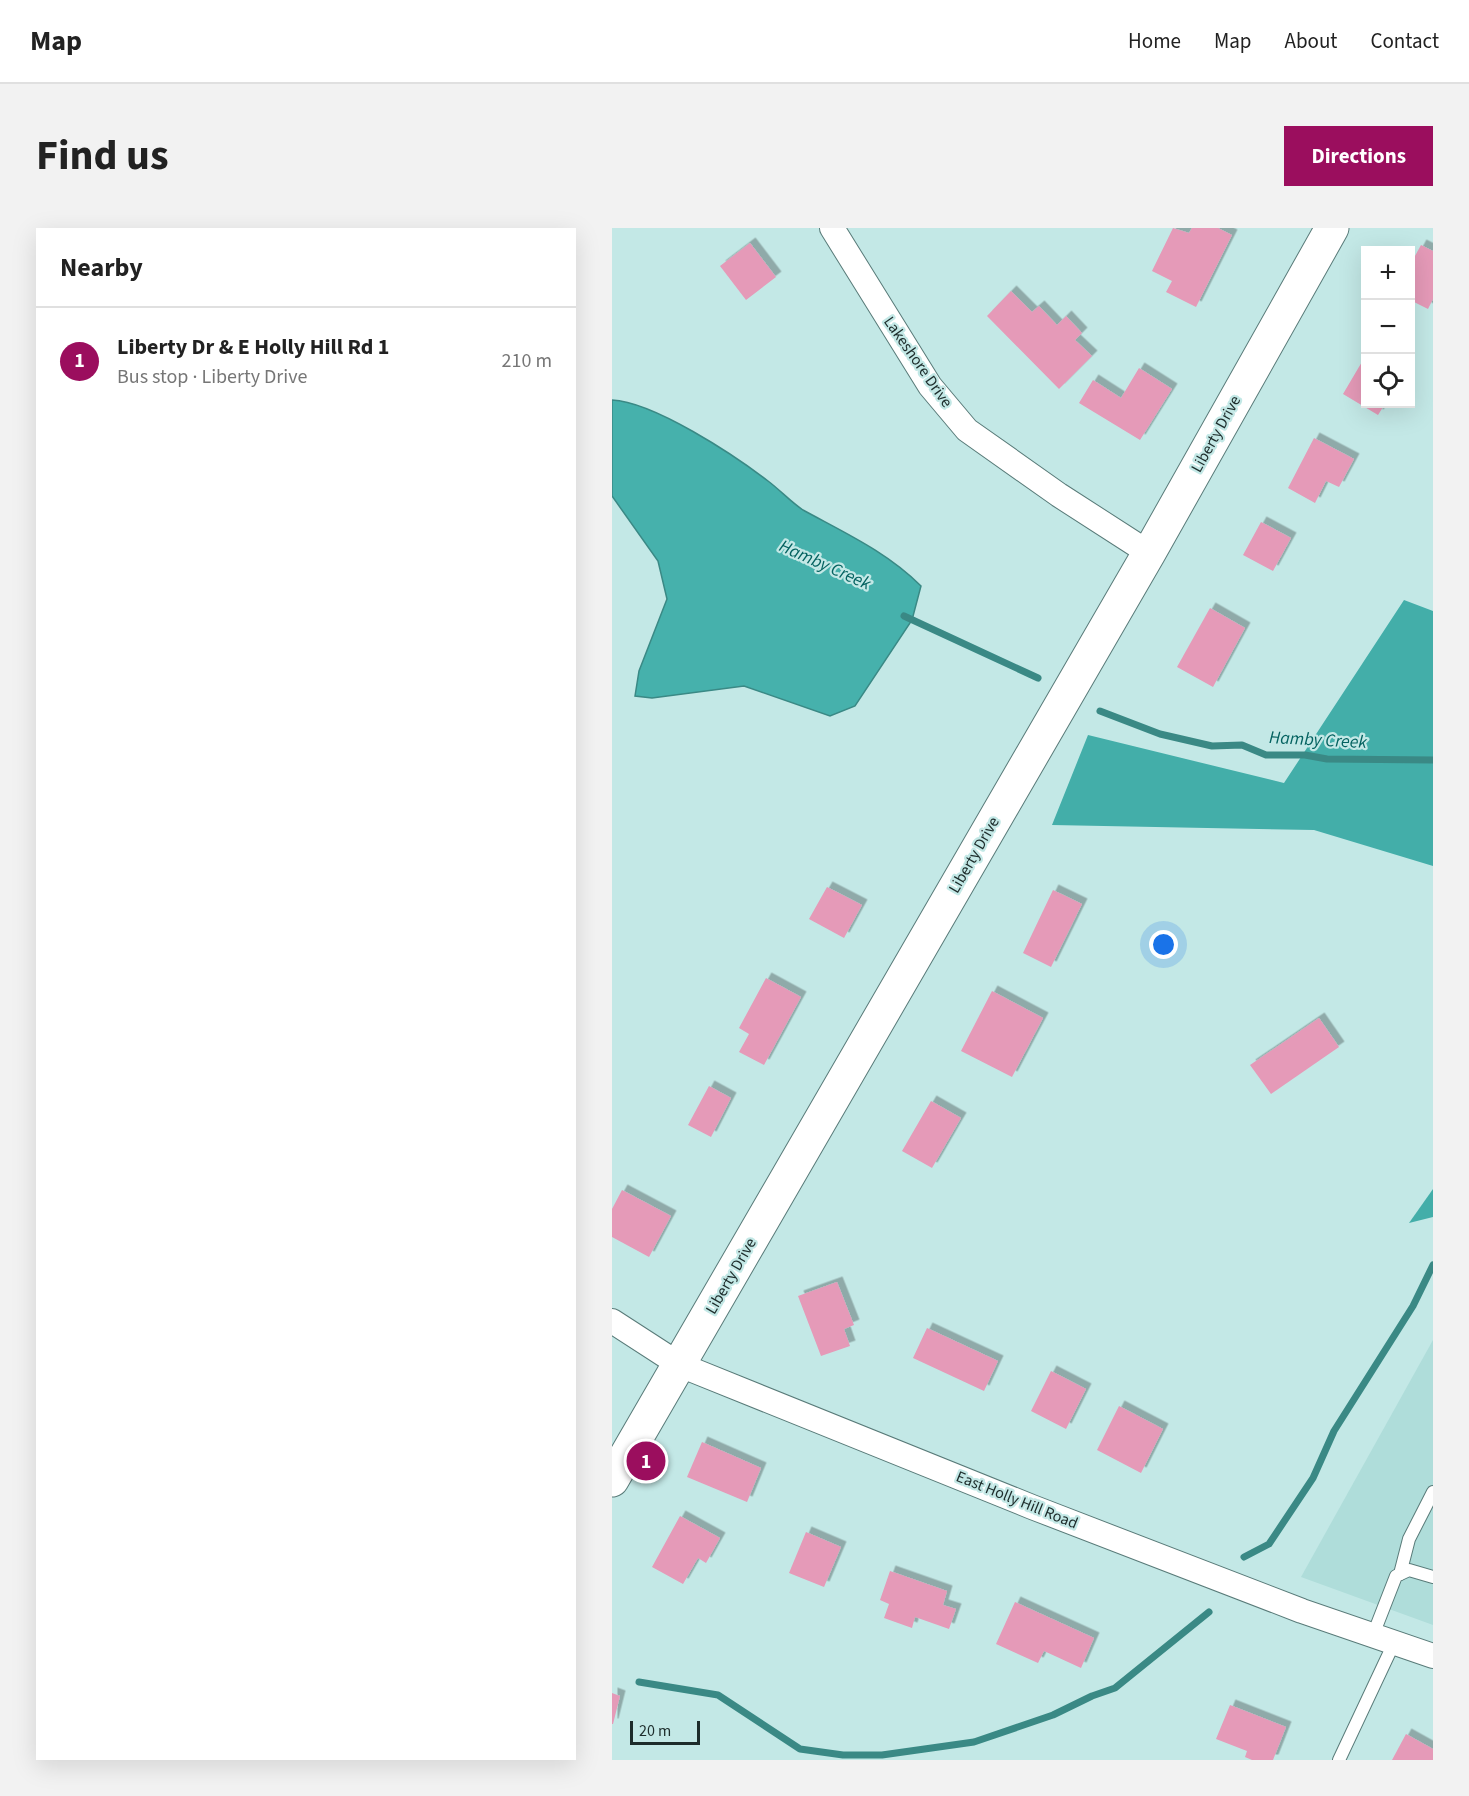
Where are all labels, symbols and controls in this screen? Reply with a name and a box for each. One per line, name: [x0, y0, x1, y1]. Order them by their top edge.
text: Map: [30, 21, 82, 61]
text: Home: [1128, 26, 1181, 56]
text: Map: [1214, 26, 1252, 56]
text: About: [1285, 26, 1337, 56]
text: Contact: [1370, 26, 1439, 56]
text: Find us: [36, 126, 169, 186]
button: Directions: [1284, 126, 1433, 186]
map controls: [1361, 246, 1415, 408]
button: +: [1361, 246, 1415, 300]
text: Nearby: [60, 249, 143, 286]
button: −: [1361, 300, 1415, 354]
street label: Lakeshore Drive: [878, 312, 958, 412]
text: Liberty Dr & E Holly Hill Rd 1: [117, 331, 389, 363]
text: 1: [74, 347, 85, 375]
text: 210 m: [502, 347, 552, 375]
button: locate: [1361, 354, 1415, 408]
text: Bus stop · Liberty Drive: [117, 363, 307, 391]
street label: Liberty Drive: [1186, 392, 1246, 476]
water label: Hamby Creek: [775, 534, 875, 597]
water label: Hamby Creek: [1268, 725, 1368, 755]
street label: Liberty Drive: [943, 813, 1005, 897]
your location: [1149, 930, 1178, 959]
street label: Liberty Drive: [700, 1234, 762, 1318]
pin: 1: [627, 1438, 666, 1484]
street label: East Holly Hill Road: [953, 1466, 1081, 1534]
scale bar: [630, 1718, 700, 1746]
text: 20 m: [639, 1720, 671, 1742]

